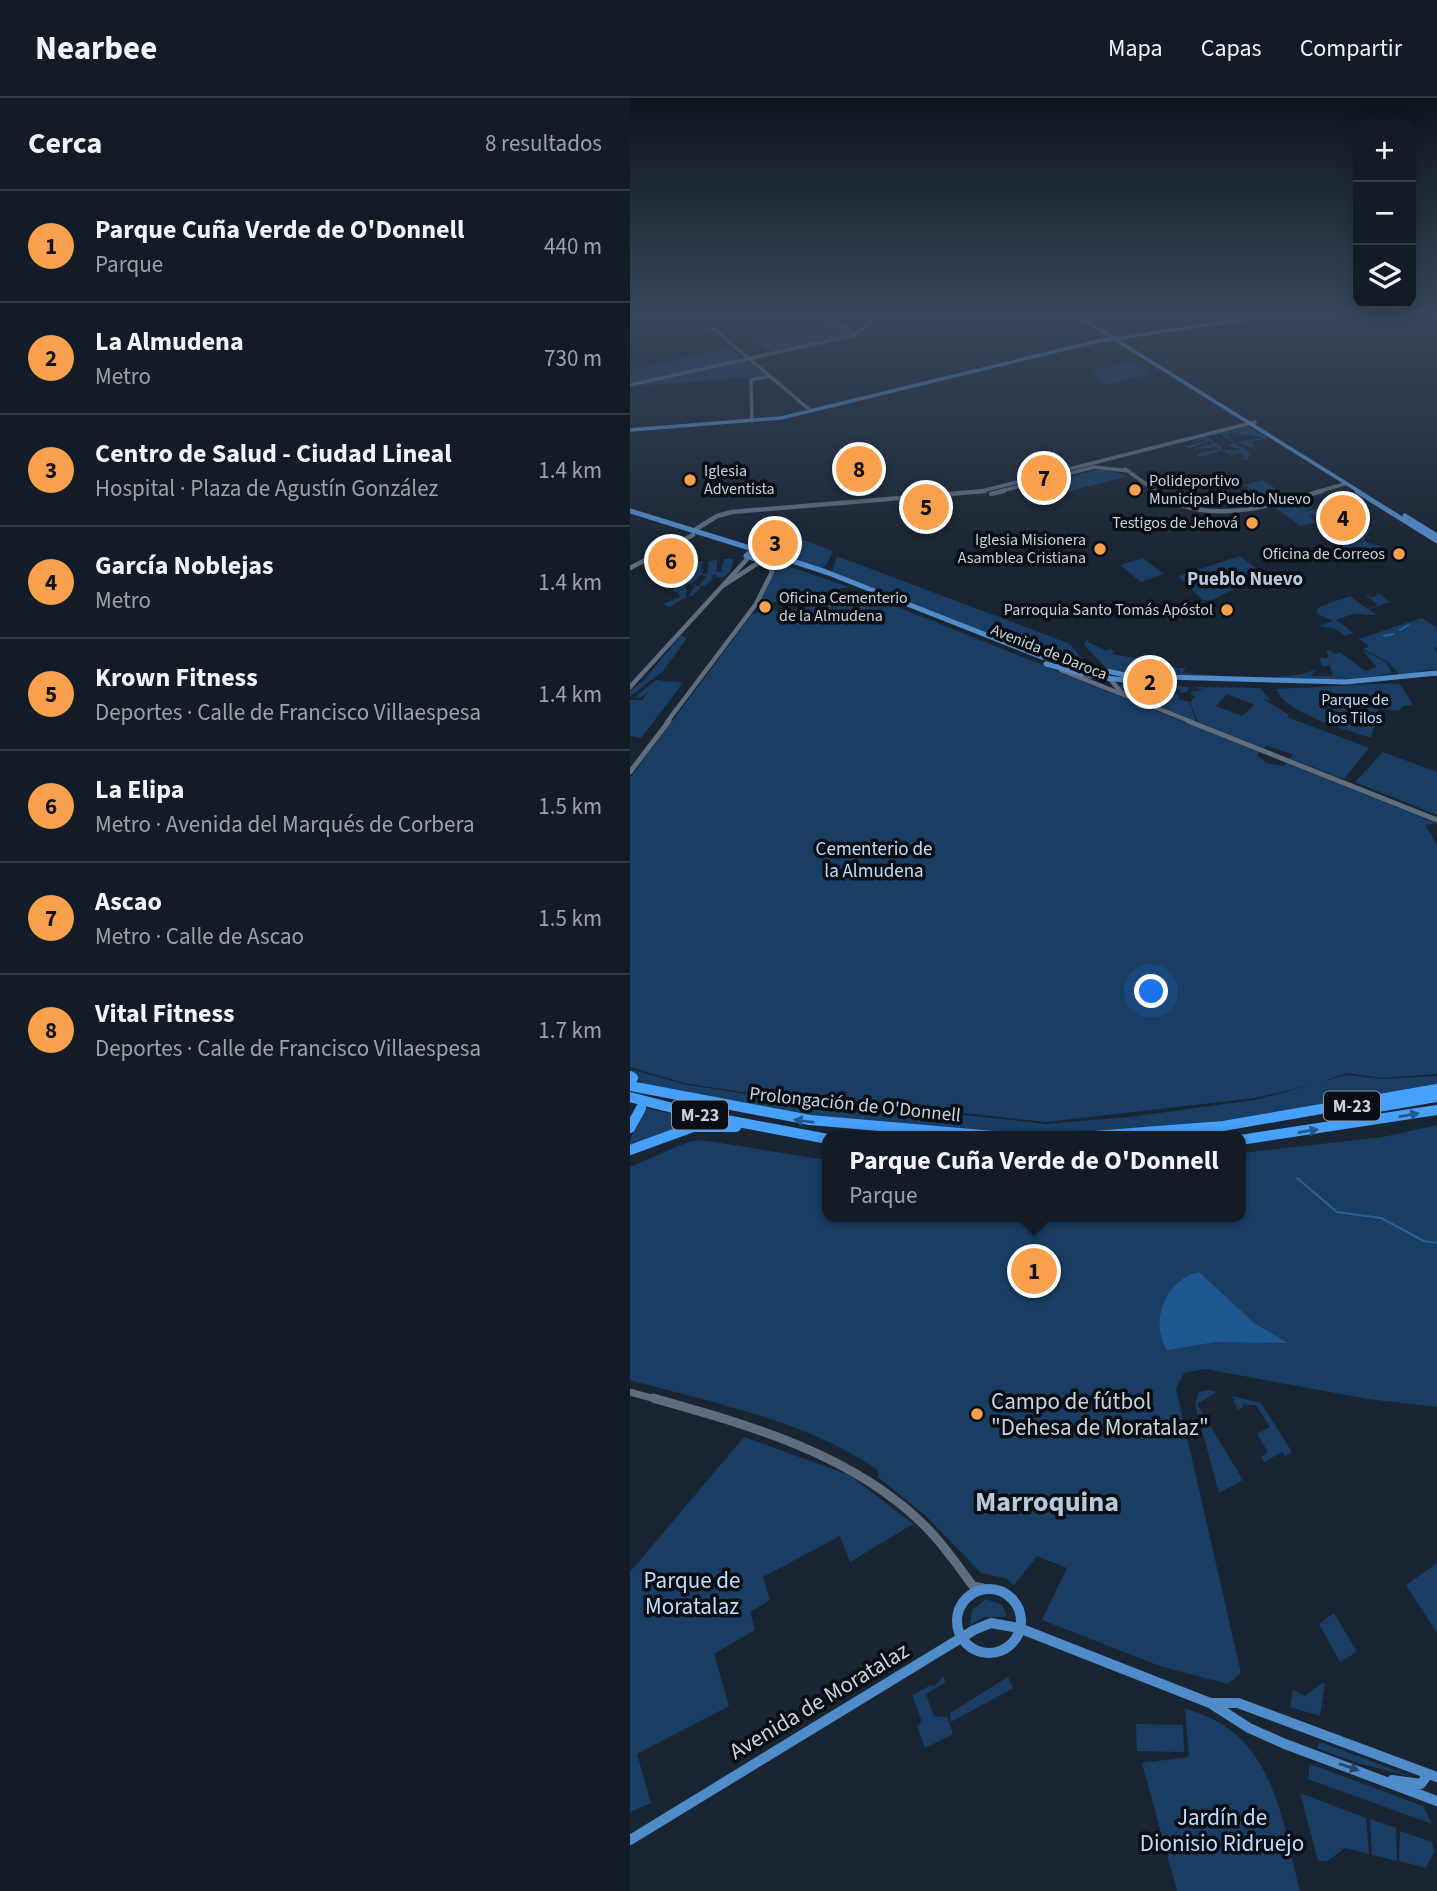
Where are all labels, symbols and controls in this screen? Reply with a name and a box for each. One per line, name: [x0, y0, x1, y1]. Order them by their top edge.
text: Nearbee: [35, 25, 157, 72]
text: Mapa: [1108, 31, 1163, 66]
text: Capas: [1201, 31, 1262, 66]
text: Compartir: [1300, 31, 1402, 66]
map controls: [1353, 119, 1416, 308]
button: +: [1353, 119, 1416, 182]
text: Cerca: [28, 122, 102, 165]
text: 8 resultados: [485, 127, 602, 160]
button: −: [1353, 182, 1416, 245]
text: Parque Cuña Verde de O'Donnell: [95, 211, 464, 248]
text: 1: [45, 230, 57, 263]
text: 440 m: [544, 230, 602, 263]
button: layers: [1353, 245, 1416, 308]
text: Parque: [95, 248, 163, 281]
text: La Almudena: [95, 323, 244, 360]
text: 2: [45, 342, 57, 375]
text: 730 m: [544, 342, 602, 375]
text: Metro: [95, 360, 151, 393]
text: Centro de Salud - Ciudad Lineal: [95, 435, 452, 472]
pin: 8: [836, 443, 882, 495]
pin: 7: [1021, 452, 1067, 504]
text: 3: [45, 454, 57, 487]
text: 1.4 km: [538, 454, 602, 487]
place label: Iglesia Adventista: [704, 460, 775, 500]
place label: Polideportivo Municipal Pueblo Nuevo: [1149, 470, 1311, 510]
text: Hospital · Plaza de Agustín González: [95, 472, 438, 505]
marker: Iglesia Adventista: [682, 472, 698, 488]
pin: 5: [903, 481, 949, 533]
marker: Polideportivo Municipal Pueblo Nuevo: [1127, 482, 1143, 498]
pin: 4: [1320, 492, 1366, 544]
place label: Testigos de Jehová: [1112, 512, 1238, 534]
marker: Testigos de Jehová: [1244, 515, 1260, 531]
pin: 3: [752, 517, 798, 569]
place label: Iglesia Misionera Asamblea Cristiana: [958, 529, 1086, 569]
pin: 6: [648, 535, 694, 587]
marker: Iglesia Misionera Asamblea Cristiana: [1092, 541, 1108, 557]
place label: Oficina de Correos: [1262, 543, 1385, 565]
marker: Oficina de Correos: [1391, 546, 1407, 562]
text: García Noblejas: [95, 547, 274, 584]
text: 4: [45, 566, 57, 599]
text: 1.4 km: [538, 566, 602, 599]
district label: Pueblo Nuevo: [1187, 566, 1303, 593]
text: Metro: [95, 584, 151, 617]
place label: Oficina Cementerio de la Almudena: [779, 587, 908, 627]
marker: Oficina Cementerio de la Almudena: [757, 599, 773, 615]
place label: Parroquia Santo Tomás Apóstol: [1004, 599, 1213, 621]
marker: Parroquia Santo Tomás Apóstol: [1219, 602, 1235, 618]
street label: Avenida de Daroca: [987, 619, 1111, 685]
pin: 2: [1127, 656, 1173, 708]
text: Krown Fitness: [95, 659, 258, 696]
text: 5: [45, 678, 57, 711]
text: 1.4 km: [538, 678, 602, 711]
park label: Parque de los Tilos: [1321, 689, 1389, 729]
text: Deportes · Calle de Francisco Villaespesa: [95, 696, 481, 729]
text: La Elipa: [95, 771, 185, 808]
text: 6: [45, 790, 57, 823]
text: 1.5 km: [538, 790, 602, 823]
text: Metro · Avenida del Marqués de Corbera: [95, 808, 475, 841]
park label: Cementerio de la Almudena: [816, 836, 932, 885]
text: Ascao: [95, 883, 162, 920]
text: 7: [45, 902, 57, 935]
text: 1.5 km: [538, 902, 602, 935]
text: Metro · Calle de Ascao: [95, 920, 304, 953]
your location: [1134, 974, 1168, 1008]
text: Vital Fitness: [95, 995, 235, 1032]
text: 8: [45, 1014, 57, 1047]
text: 1.7 km: [538, 1014, 602, 1047]
text: Deportes · Calle de Francisco Villaespesa: [95, 1032, 481, 1065]
street label: Prolongación de O'Donnell: [748, 1080, 962, 1130]
road number: M-23: [1324, 1091, 1380, 1121]
road number: M-23: [672, 1100, 728, 1130]
one-way arrow: [1398, 1109, 1420, 1120]
one-way arrow: [793, 1115, 815, 1126]
one-way arrow: [1297, 1125, 1319, 1136]
popup: [822, 1131, 1246, 1222]
text: Parque Cuña Verde de O'Donnell: [849, 1142, 1219, 1179]
text: Parque: [849, 1179, 917, 1212]
pin: 1: [1011, 1245, 1057, 1297]
place label: Campo de fútbol "Dehesa de Moratalaz": [991, 1385, 1209, 1444]
marker: Campo de fútbol "Dehesa de Moratalaz": [969, 1406, 985, 1422]
district label: Marroquina: [975, 1482, 1119, 1522]
park label: Parque de Moratalaz: [644, 1564, 740, 1623]
street label: Avenida de Moratalaz: [723, 1634, 915, 1768]
one-way arrow: [1338, 1762, 1359, 1773]
park label: Jardín de Dionisio Ridruejo: [1140, 1801, 1304, 1860]

